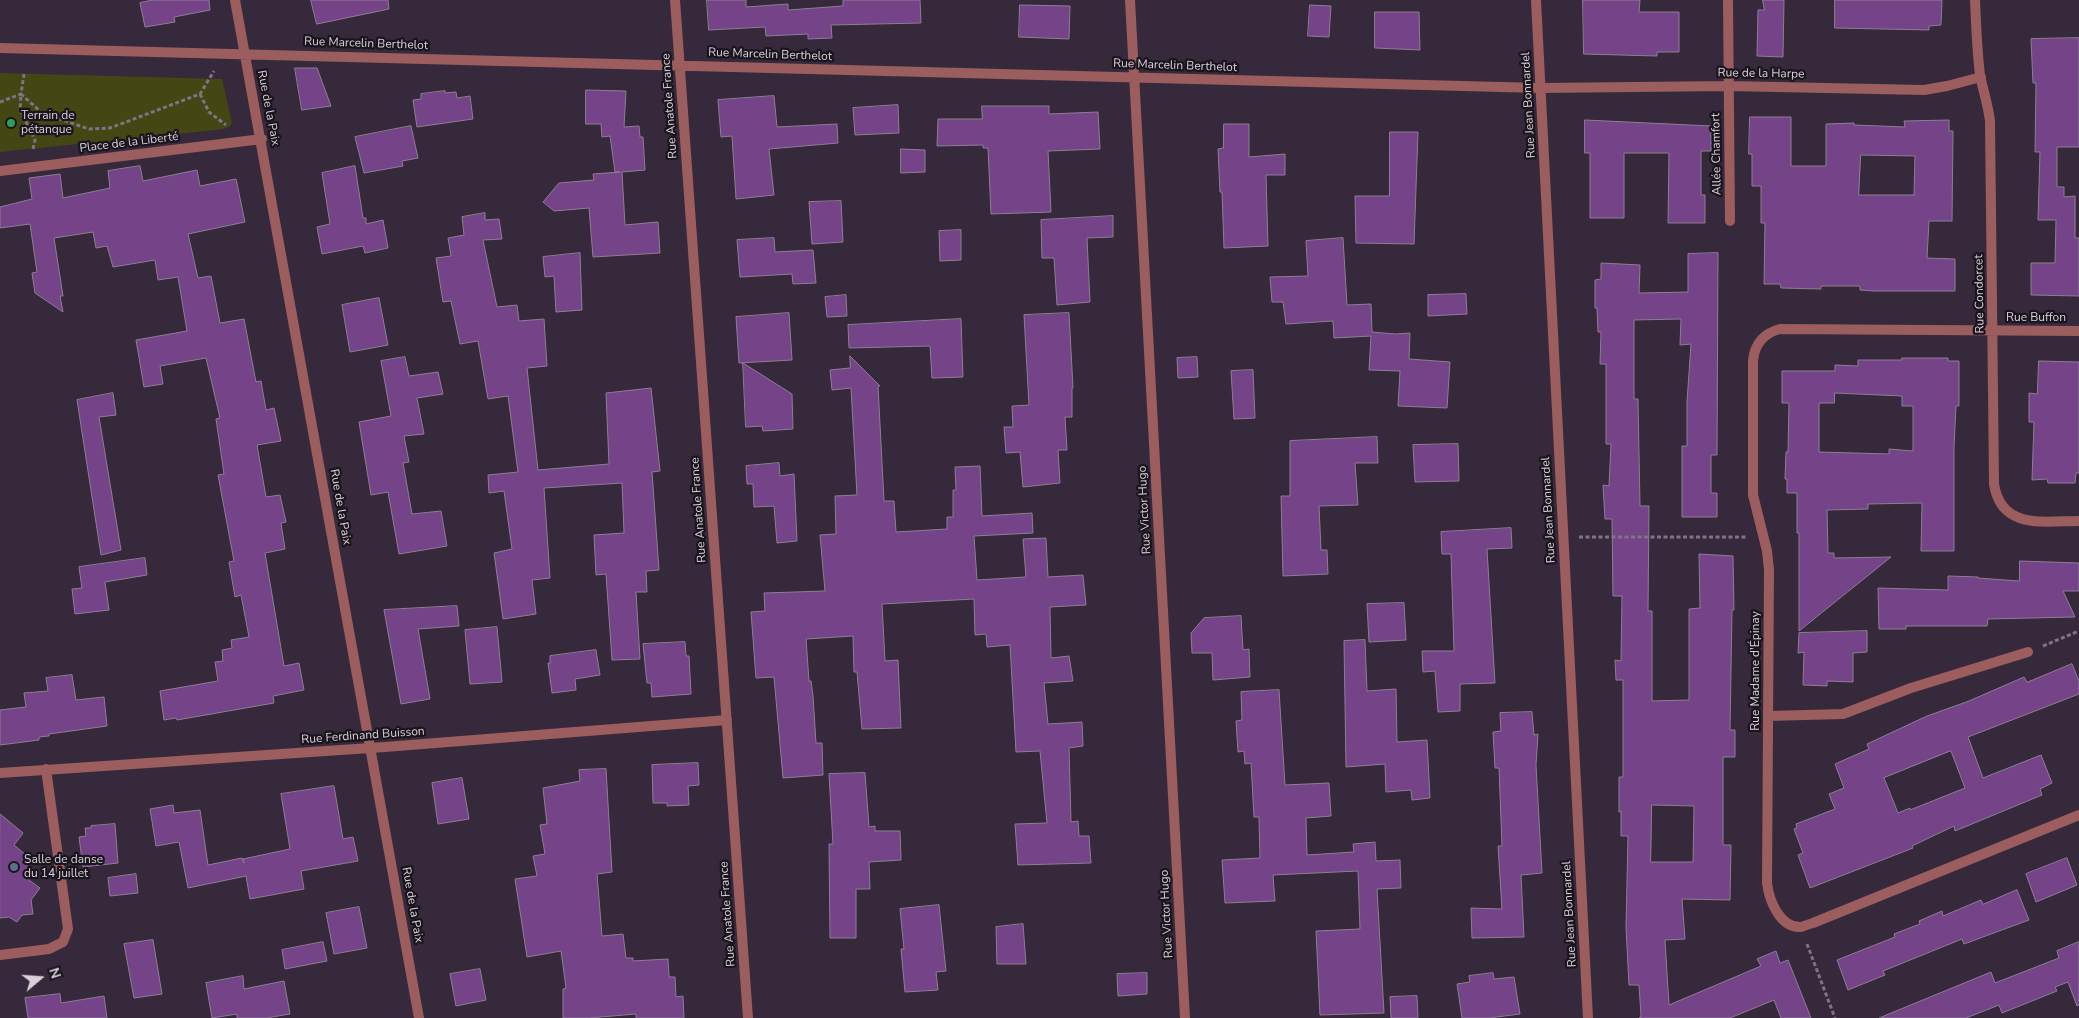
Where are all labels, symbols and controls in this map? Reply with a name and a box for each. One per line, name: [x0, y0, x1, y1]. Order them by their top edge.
street label: Rue Marcelin Berthelot: [304, 35, 428, 53]
street label: Rue Marcelin Berthelot: [708, 46, 832, 64]
street label: Rue Jean Bonnardel: [1519, 51, 1539, 159]
street label: Rue Anatole France: [659, 53, 681, 159]
street label: Rue Marcelin Berthelot: [1113, 57, 1237, 75]
street label: Rue de la Harpe: [1717, 66, 1805, 82]
street label: Rue de la Paix: [254, 69, 282, 147]
place label: Terrain de pétanque: [21, 109, 75, 137]
street label: Allée Chamfort: [1709, 113, 1725, 195]
marker: Terrain de pétanque: [5, 117, 17, 129]
street label: Place de la Liberté: [79, 130, 179, 156]
street label: Rue Condorcet: [1972, 254, 1988, 334]
street label: Rue Buffon: [2006, 311, 2066, 325]
street label: Rue Jean Bonnardel: [1539, 456, 1559, 564]
street label: Rue Anatole France: [688, 457, 710, 563]
street label: Rue Victor Hugo: [1135, 465, 1155, 555]
street label: Rue de la Paix: [326, 468, 354, 546]
street label: Rue Madame d'Épinay: [1749, 611, 1763, 731]
street label: Rue Ferdinand Buisson: [301, 725, 425, 747]
place label: Salle de danse du 14 juillet: [24, 853, 103, 881]
street label: Rue Jean Bonnardel: [1560, 860, 1580, 968]
marker: Salle de danse du 14 juillet: [8, 861, 20, 873]
street label: Rue Anatole France: [717, 861, 739, 967]
street label: Rue de la Paix: [398, 866, 426, 944]
street label: Rue Victor Hugo: [1157, 869, 1177, 959]
north arrow: [15, 953, 65, 1003]
text: N: [44, 965, 65, 981]

